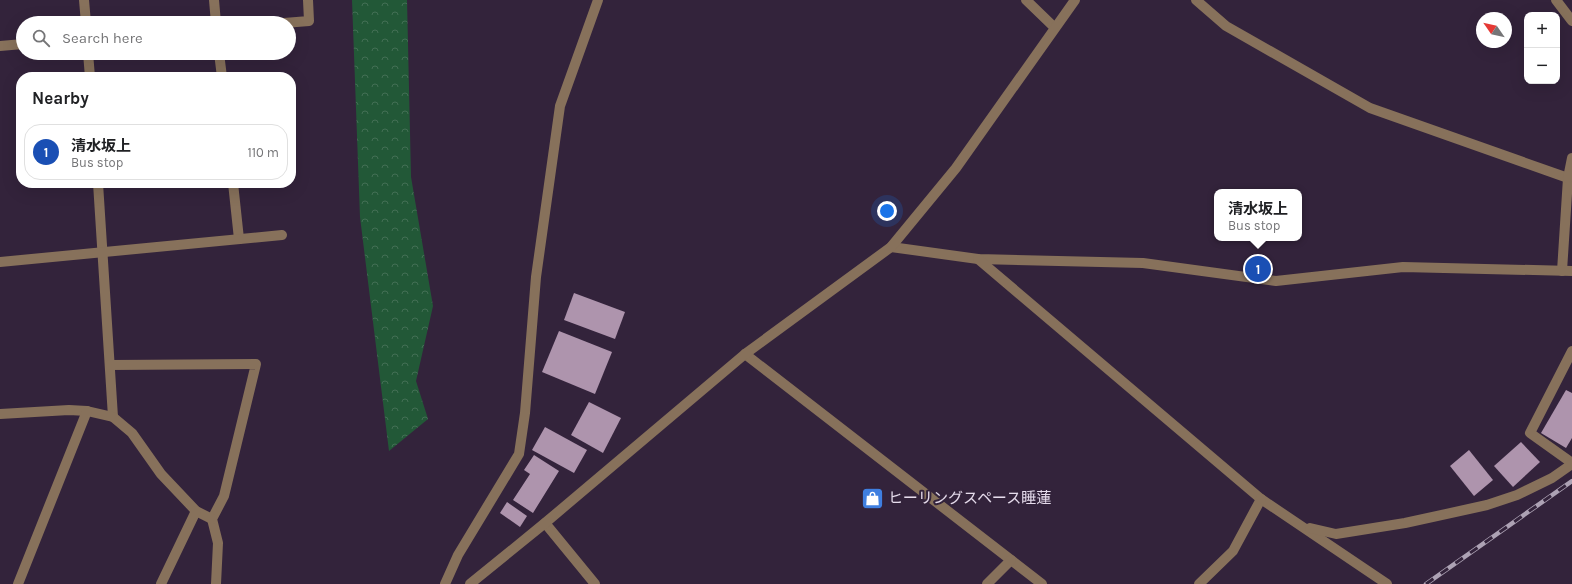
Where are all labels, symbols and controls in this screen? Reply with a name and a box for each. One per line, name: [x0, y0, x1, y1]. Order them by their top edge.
north arrow: [1476, 12, 1512, 48]
map controls: [1524, 12, 1560, 84]
button: +: [1524, 12, 1560, 48]
search box: [16, 16, 296, 60]
icon: search: [30, 27, 52, 49]
text: Search here: [62, 29, 143, 47]
button: −: [1524, 48, 1560, 84]
text: Nearby: [32, 88, 89, 108]
text: 清水坂上: [71, 137, 131, 155]
text: 1: [44, 145, 48, 160]
text: 110 m: [247, 145, 279, 160]
text: Bus stop: [71, 155, 123, 170]
popup: [1214, 189, 1302, 241]
text: 清水坂上: [1228, 200, 1288, 218]
your location: [877, 201, 897, 221]
text: Bus stop: [1228, 218, 1280, 233]
pin: 1: [1245, 254, 1271, 284]
shop icon: ヒーリングスペース睡蓮: [859, 485, 885, 511]
place label: ヒーリングスペース睡蓮: [888, 489, 1051, 507]

